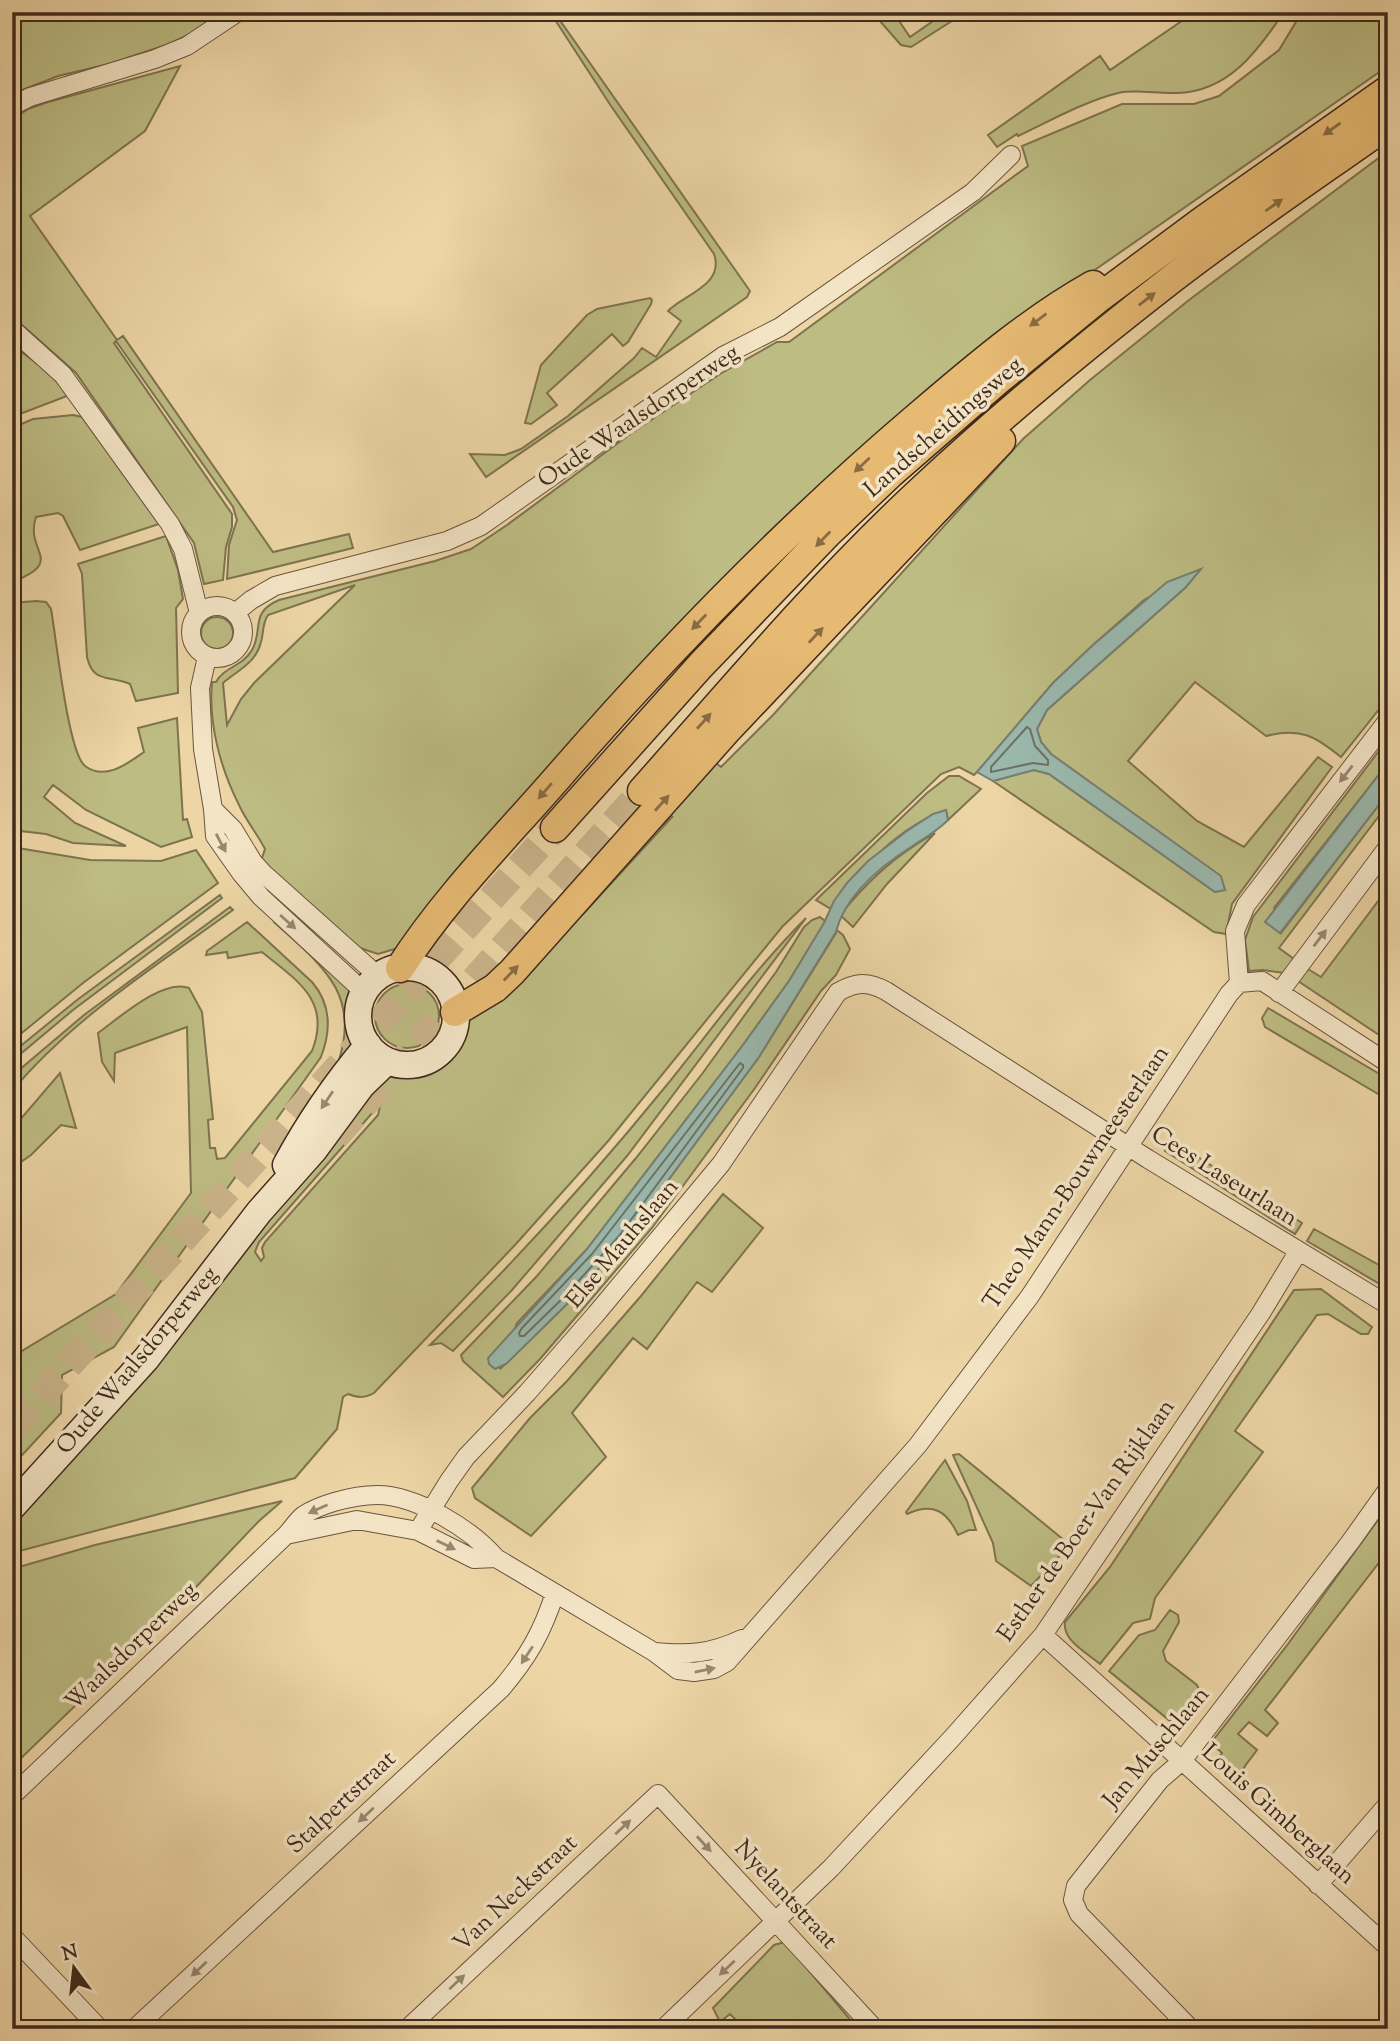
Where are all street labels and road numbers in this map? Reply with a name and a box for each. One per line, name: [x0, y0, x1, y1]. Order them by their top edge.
street label: Oude Waalsdorperweg: [531, 337, 747, 497]
street label: Landscheidingsweg: [857, 349, 1031, 507]
street label: Theo Mann-Bouwmeesterlaan: [976, 1039, 1178, 1317]
street label: Cees Laseurlaan: [1144, 1118, 1304, 1236]
street label: Else Mauhslaan: [559, 1172, 687, 1316]
street label: Oude Waalsdorperweg: [49, 1259, 227, 1463]
street label: Esther de Boer-Van Rijklaan: [990, 1393, 1184, 1649]
street label: Waalsdorperweg: [58, 1575, 206, 1719]
street label: Jan Muschlaan: [1094, 1680, 1218, 1818]
street label: Louis Gimberglaan: [1193, 1736, 1363, 1894]
street label: Stalpertstraat: [280, 1743, 404, 1863]
street label: Van Neckstraat: [446, 1827, 586, 1961]
street label: Nyelantstraat: [725, 1833, 845, 1957]

